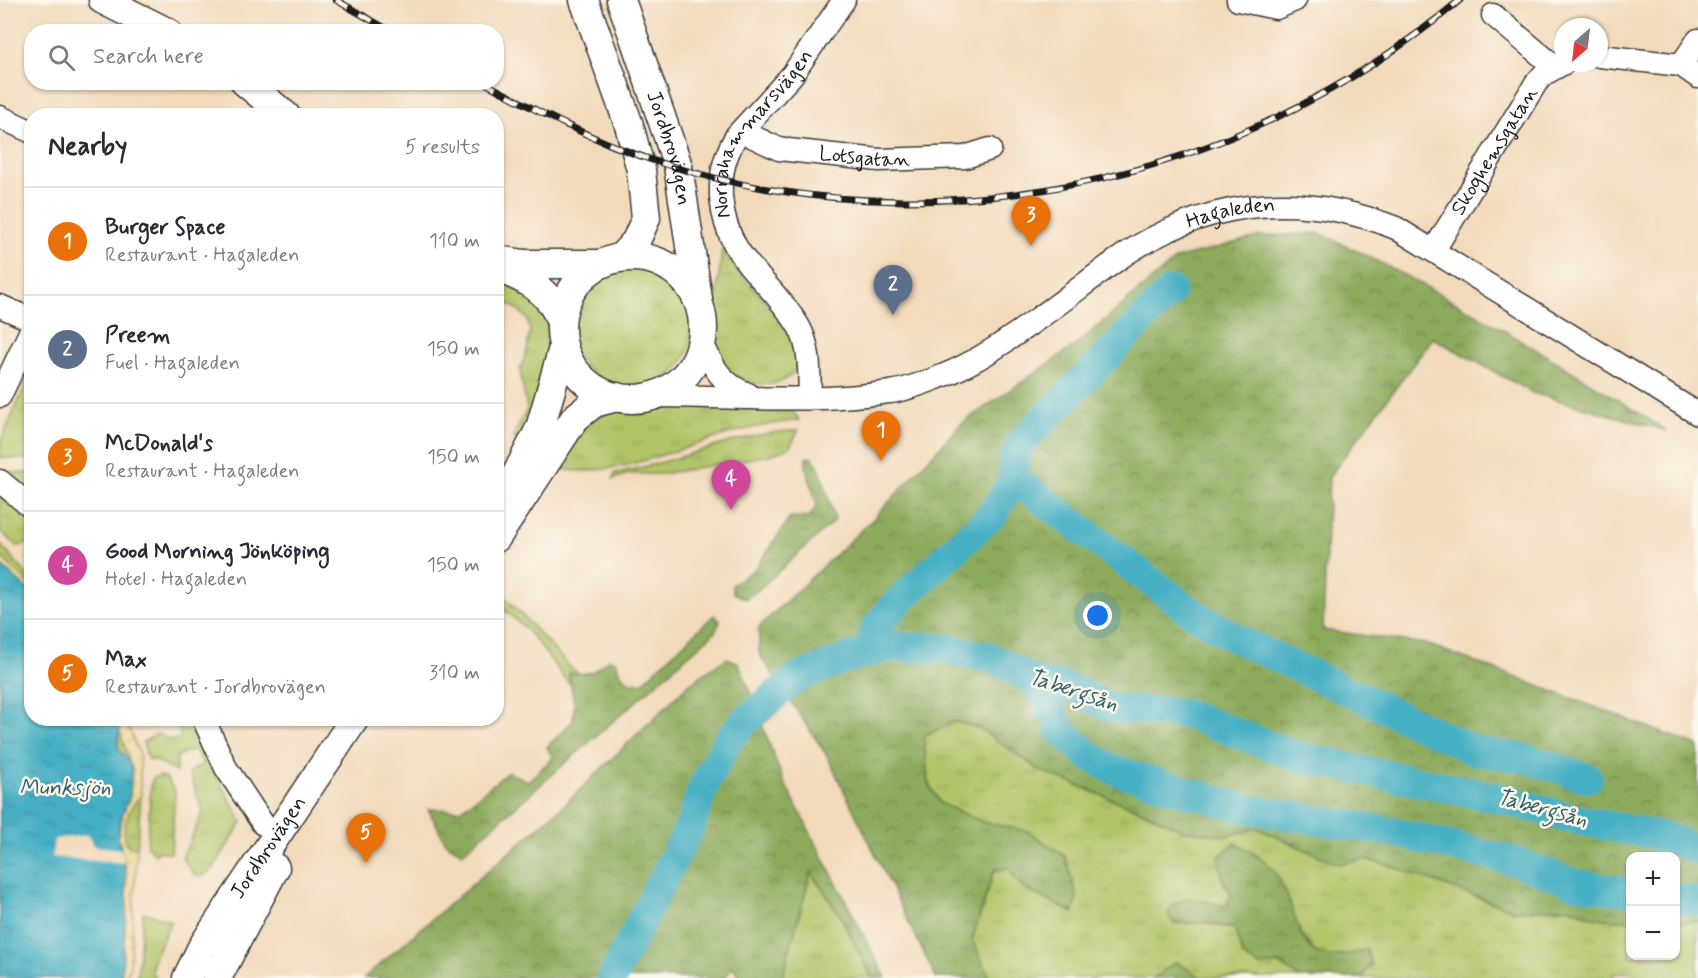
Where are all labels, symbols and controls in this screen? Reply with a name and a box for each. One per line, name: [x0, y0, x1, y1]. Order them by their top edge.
north arrow: [1554, 18, 1608, 72]
search box: [24, 24, 504, 90]
icon: search: [45, 41, 78, 74]
text: Search here: [93, 43, 204, 71]
street label: Norrahammarsvägen: [707, 44, 820, 221]
street label: Skoghemsgatan: [1444, 81, 1545, 221]
street label: Jordbrovägen: [639, 87, 698, 207]
text: Nearby: [48, 130, 127, 164]
text: 5 results: [405, 134, 480, 161]
street label: Lotsgatan: [818, 140, 911, 174]
street label: Hagaleden: [1182, 191, 1276, 236]
pin: 3: [1012, 196, 1050, 246]
text: Burger Space: [105, 214, 225, 242]
text: 1: [63, 228, 72, 255]
text: 110 m: [429, 228, 480, 255]
text: Restaurant · Hagaleden: [105, 242, 300, 269]
pin: 2: [874, 266, 912, 315]
text: Preem: [105, 322, 170, 350]
text: 2: [63, 336, 72, 363]
text: 150 m: [427, 336, 480, 363]
text: Fuel · Hagaleden: [105, 350, 240, 377]
pin: 1: [862, 412, 900, 461]
text: McDonald's: [105, 430, 213, 458]
text: 3: [63, 444, 72, 471]
text: 150 m: [427, 444, 480, 471]
text: Restaurant · Hagaleden: [105, 458, 300, 485]
pin: 4: [712, 460, 750, 510]
text: Good Morning Jönköping: [105, 538, 330, 566]
text: 4: [62, 552, 73, 579]
text: 150 m: [427, 552, 480, 579]
text: Hotel · Hagaleden: [105, 566, 247, 593]
your location: [1083, 601, 1112, 630]
text: Max: [105, 646, 147, 674]
text: 5: [62, 660, 74, 687]
text: 310 m: [429, 660, 480, 687]
water label: Tabergsån: [1024, 663, 1121, 722]
text: Restaurant · Jordbrovägen: [105, 674, 326, 701]
water label: Munksjön: [19, 774, 111, 802]
water label: Tabergsån: [1493, 783, 1590, 837]
street label: Jordbrovägen: [224, 791, 313, 905]
pin: 5: [346, 814, 386, 863]
map controls: [1626, 852, 1680, 960]
button: +: [1626, 852, 1680, 906]
button: −: [1626, 906, 1680, 960]

